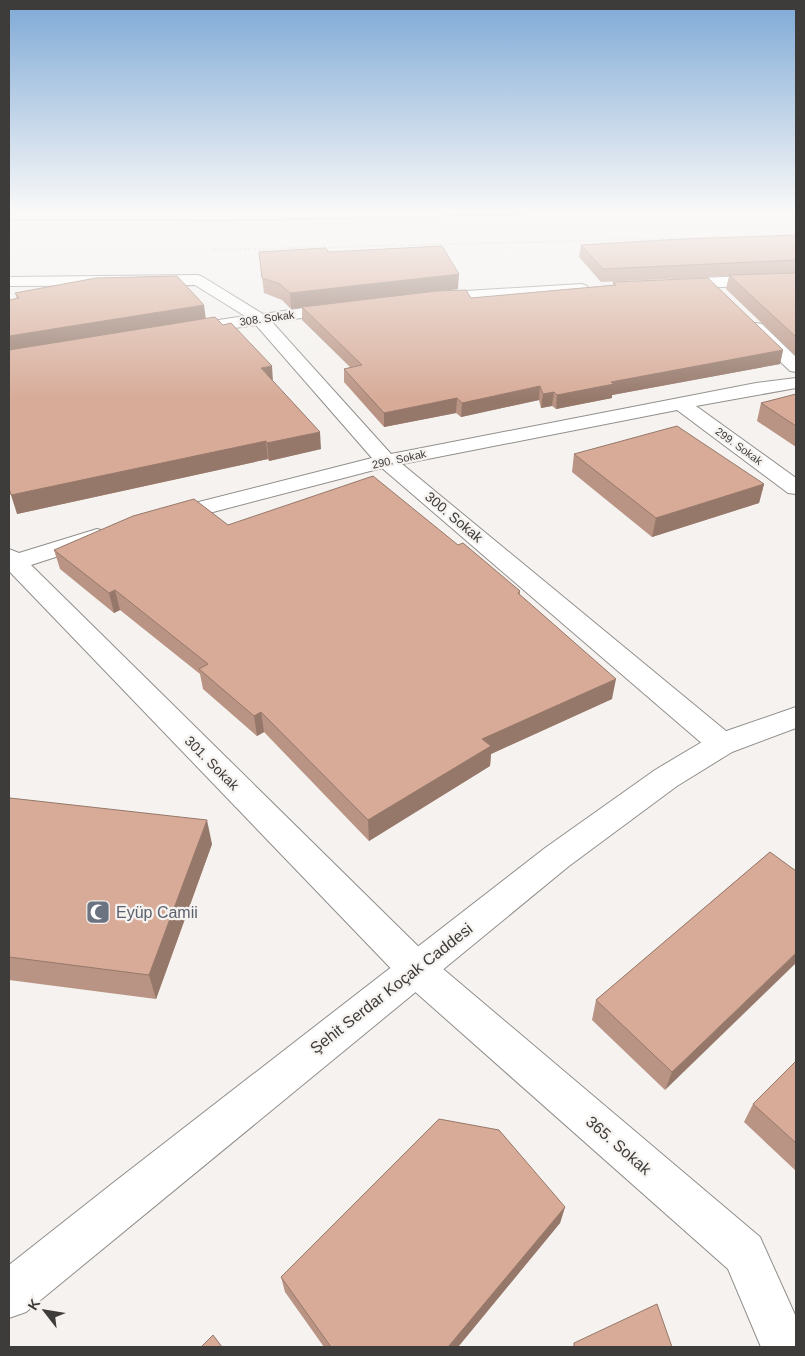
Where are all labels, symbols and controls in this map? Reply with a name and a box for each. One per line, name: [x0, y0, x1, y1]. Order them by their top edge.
street label: 308. Sokak: [239, 308, 296, 328]
street label: 299. Sokak: [713, 425, 765, 467]
street label: 290. Sokak: [371, 447, 428, 471]
street label: 300. Sokak: [422, 488, 487, 546]
street label: 301. Sokak: [182, 733, 243, 794]
mosque icon: Eyüp Camii: [85, 899, 111, 925]
place label: Eyüp Camii: [116, 904, 198, 921]
street label: Şehit Serdar Koçak Caddesi: [307, 920, 476, 1057]
street label: 365. Sokak: [583, 1113, 655, 1179]
north arrow: [20, 1286, 70, 1336]
text: K: [24, 1296, 43, 1313]

